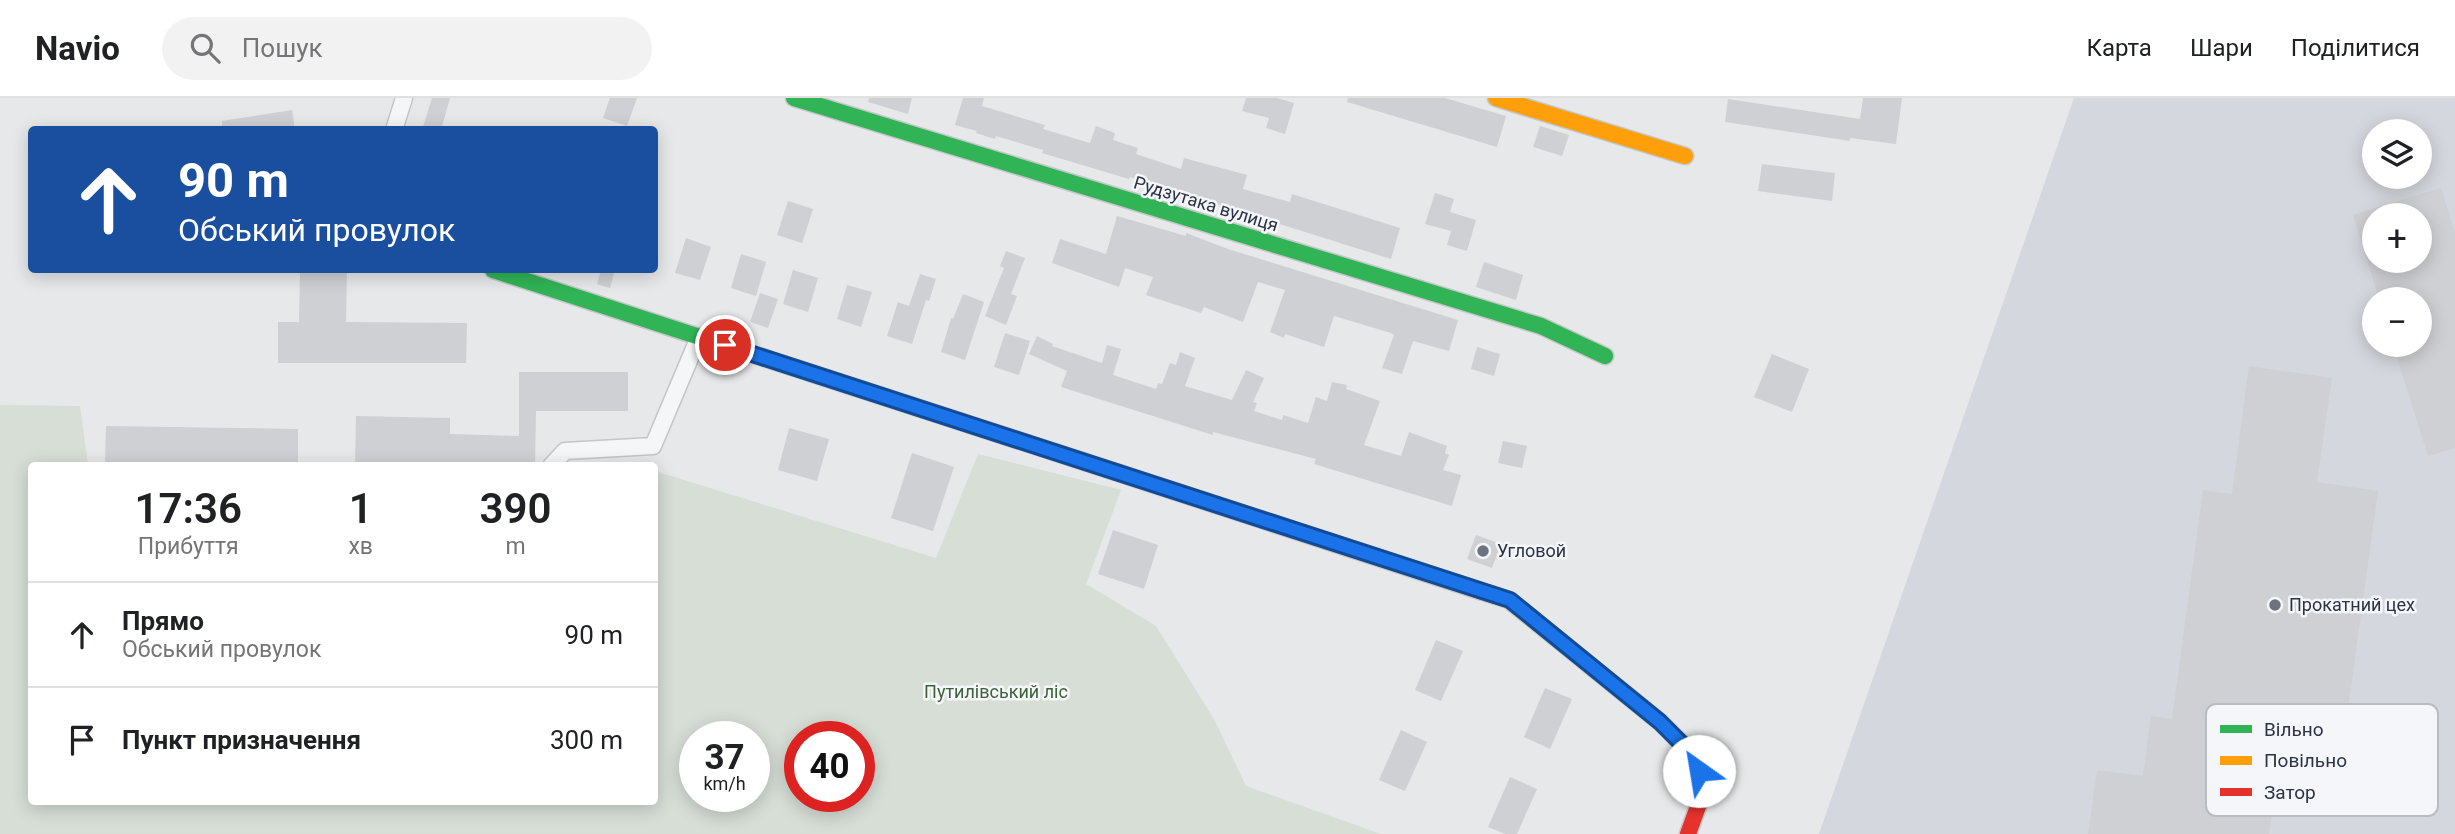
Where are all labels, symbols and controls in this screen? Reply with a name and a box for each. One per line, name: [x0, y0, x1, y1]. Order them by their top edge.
search box: [162, 17, 652, 80]
text: Navio: [35, 29, 120, 68]
icon: search: [186, 29, 224, 67]
text: Пошук: [242, 33, 323, 63]
text: Карта: [2086, 34, 2152, 62]
text: Шари: [2190, 34, 2253, 62]
text: Поділитися: [2291, 34, 2420, 62]
map controls: [2362, 119, 2432, 357]
button: layers: [2362, 119, 2432, 189]
text: 90 m: [178, 152, 289, 209]
icon: ahead: [63, 154, 154, 245]
street label: Рудзутака вулиця: [1131, 172, 1281, 236]
button: +: [2362, 203, 2432, 273]
text: Обський провулок: [178, 211, 455, 249]
button: −: [2362, 287, 2432, 357]
pin: [695, 315, 755, 375]
icon: arrive: [706, 326, 744, 364]
text: 17:36: [135, 484, 242, 533]
text: 1: [349, 484, 373, 533]
text: 390: [479, 484, 551, 533]
text: Прибуття: [138, 533, 239, 560]
text: хв: [348, 533, 373, 560]
text: m: [505, 533, 526, 560]
place label: Угловой: [1497, 540, 1566, 561]
marker: Угловой: [1475, 543, 1491, 559]
place label: Прокатний цех: [2289, 594, 2415, 615]
marker: Прокатний цех: [2267, 597, 2283, 613]
text: Прямо: [122, 606, 204, 636]
icon: ahead: [63, 616, 101, 654]
text: 90 m: [565, 620, 623, 650]
text: Обський провулок: [122, 636, 321, 663]
park label: Путилівський ліс: [924, 681, 1068, 702]
legend: [2206, 704, 2438, 816]
text: Вільно: [2264, 718, 2324, 741]
icon: arrive: [63, 721, 101, 759]
speed limit sign: 40: [784, 721, 875, 812]
text: Пункт призначення: [122, 725, 361, 755]
text: 300 m: [550, 725, 623, 755]
position arrow: [1662, 734, 1736, 808]
text: 37: [704, 737, 745, 778]
text: Повільно: [2264, 749, 2347, 772]
text: km/h: [703, 773, 746, 794]
text: Затор: [2264, 781, 2316, 804]

